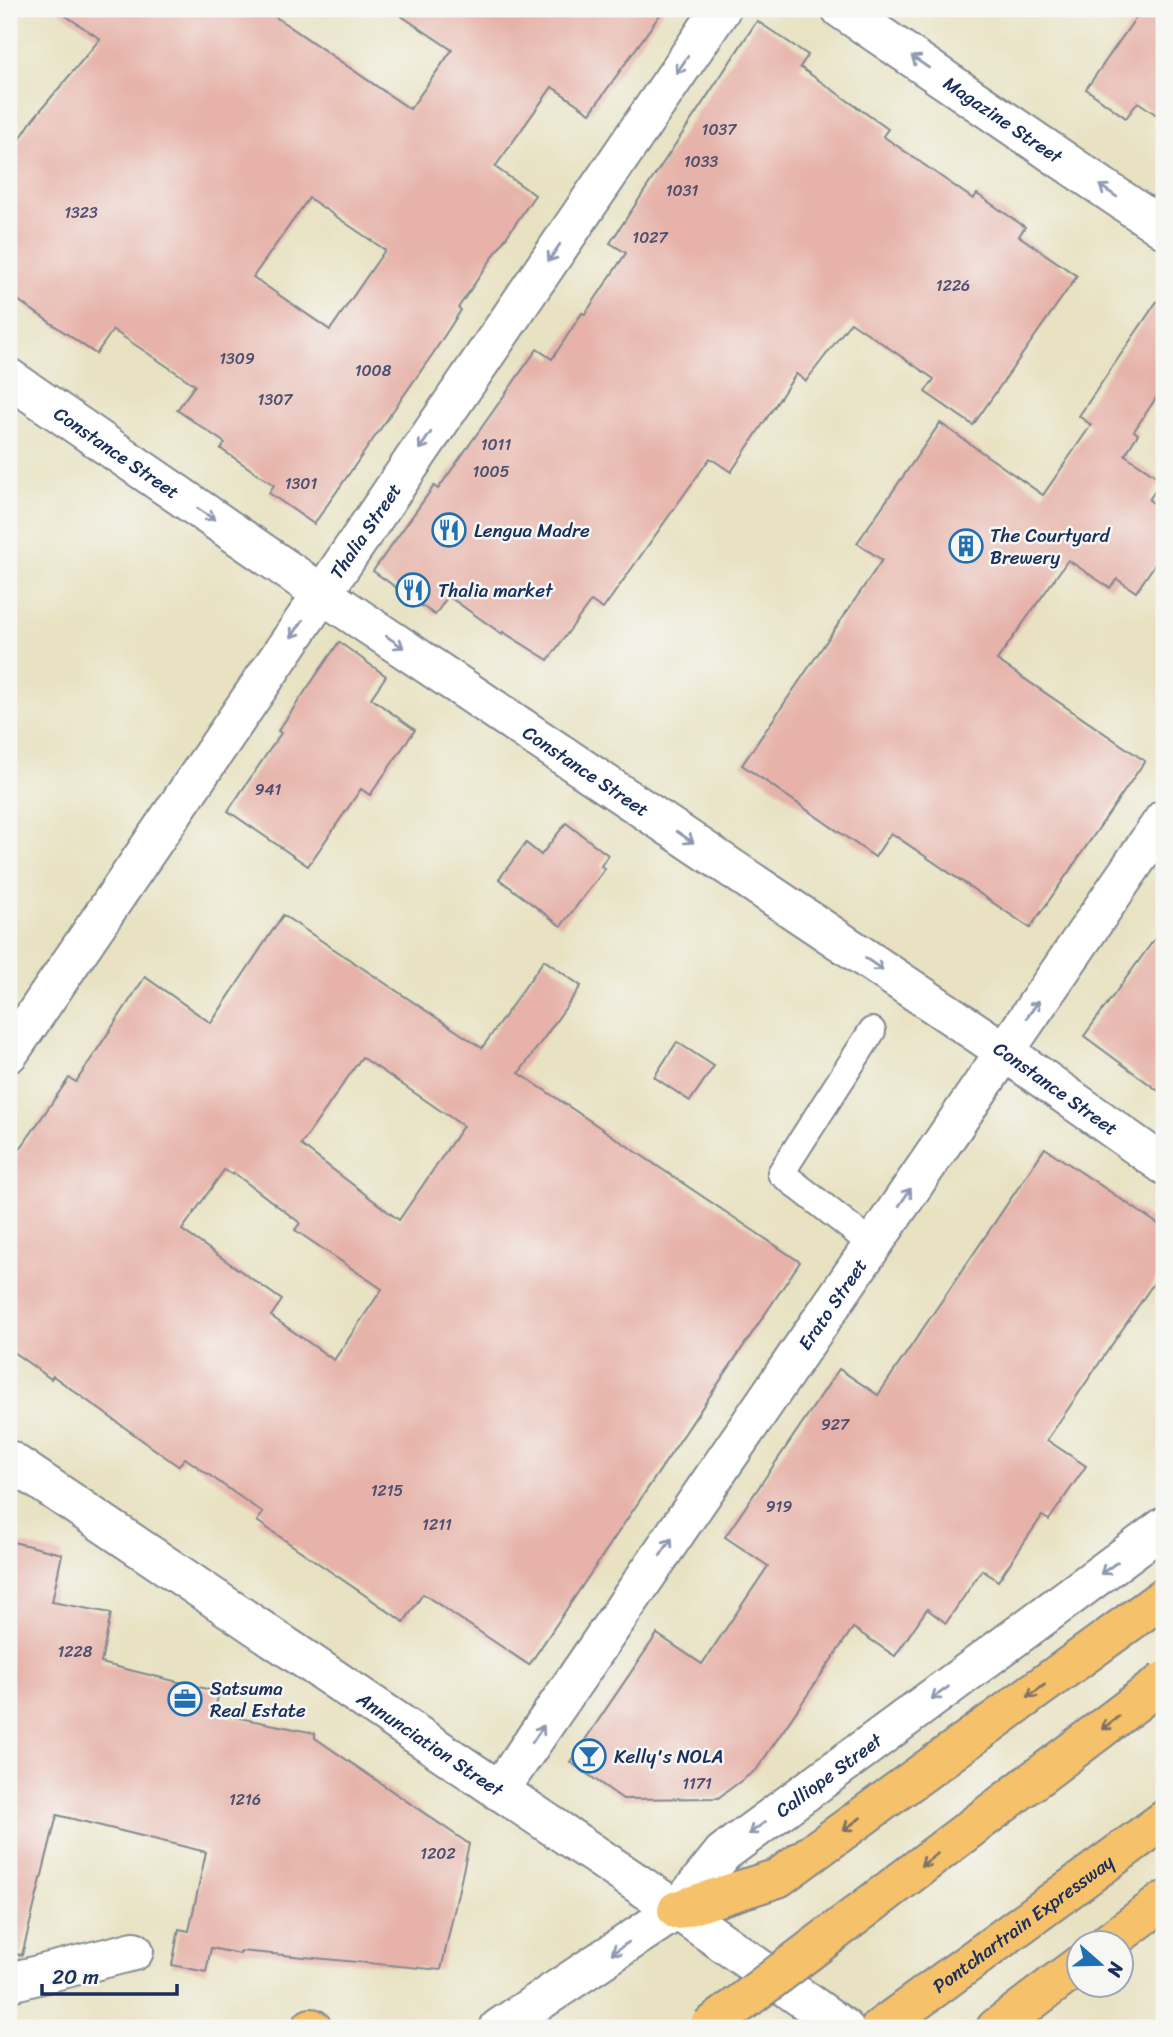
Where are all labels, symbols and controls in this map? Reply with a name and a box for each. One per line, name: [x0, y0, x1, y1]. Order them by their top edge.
one-way arrow: [675, 55, 689, 74]
one-way arrow: [911, 55, 930, 70]
street label: Magazine Street: [936, 67, 1070, 173]
house number: 1037: [702, 115, 737, 144]
house number: 1033: [684, 147, 718, 176]
house number: 1031: [666, 176, 698, 205]
one-way arrow: [1099, 184, 1118, 198]
house number: 1323: [64, 198, 98, 227]
house number: 1027: [632, 223, 669, 252]
one-way arrow: [547, 243, 561, 262]
house number: 1226: [936, 271, 970, 300]
house number: 1309: [219, 344, 255, 373]
house number: 1008: [355, 356, 392, 385]
house number: 1307: [258, 385, 293, 414]
street label: Constance Street: [47, 397, 186, 508]
house number: 1011: [481, 430, 511, 459]
one-way arrow: [418, 431, 433, 450]
house number: 1005: [473, 457, 510, 486]
house number: 1301: [285, 469, 317, 498]
street label: Thalia Street: [321, 476, 410, 586]
one-way arrow: [196, 507, 216, 521]
restaurant icon: Lengua Madre: [430, 511, 468, 549]
place label: Lengua Madre: [474, 514, 590, 547]
place label: The Courtyard Brewery: [990, 519, 1112, 574]
building icon: The Courtyard Brewery: [947, 527, 985, 565]
restaurant icon: Thalia market: [394, 571, 432, 609]
place label: Thalia market: [438, 574, 554, 607]
one-way arrow: [290, 619, 304, 638]
one-way arrow: [384, 635, 404, 649]
street label: Constance Street: [516, 717, 656, 826]
house number: 941: [255, 775, 281, 804]
one-way arrow: [675, 830, 694, 844]
one-way arrow: [864, 957, 883, 971]
one-way arrow: [1026, 1000, 1040, 1019]
street label: Constance Street: [986, 1032, 1125, 1144]
one-way arrow: [898, 1188, 912, 1207]
street label: Erato Street: [789, 1251, 876, 1357]
house number: 927: [821, 1410, 850, 1439]
house number: 1215: [371, 1476, 404, 1505]
house number: 919: [766, 1492, 792, 1521]
house number: 1211: [422, 1510, 452, 1539]
one-way arrow: [659, 1538, 673, 1557]
one-way arrow: [1100, 1560, 1119, 1575]
house number: 1228: [58, 1637, 93, 1666]
place label: Satsuma Real Estate: [210, 1672, 306, 1727]
office icon: Satsuma Real Estate: [166, 1680, 204, 1718]
street label: Annunciation Street: [349, 1682, 511, 1806]
one-way arrow: [1027, 1683, 1046, 1698]
one-way arrow: [931, 1686, 950, 1700]
one-way arrow: [1101, 1715, 1120, 1730]
street label: Calliope Street: [768, 1724, 890, 1826]
one-way arrow: [531, 1725, 545, 1745]
bar icon: Kelly's NOLA: [570, 1737, 608, 1775]
place label: Kelly's NOLA: [614, 1740, 723, 1773]
house number: 1171: [682, 1769, 712, 1798]
house number: 1216: [229, 1785, 261, 1814]
one-way arrow: [843, 1817, 862, 1832]
one-way arrow: [748, 1821, 767, 1835]
house number: 1202: [420, 1839, 456, 1868]
street label: Pontchartrain Expressway: [925, 1846, 1121, 2002]
one-way arrow: [920, 1853, 939, 1868]
north arrow: [1064, 1928, 1134, 1998]
one-way arrow: [611, 1940, 630, 1955]
scale bar: [42, 1953, 177, 1997]
text: N: [1097, 1957, 1134, 1982]
text: 20 m: [52, 1958, 99, 1996]

